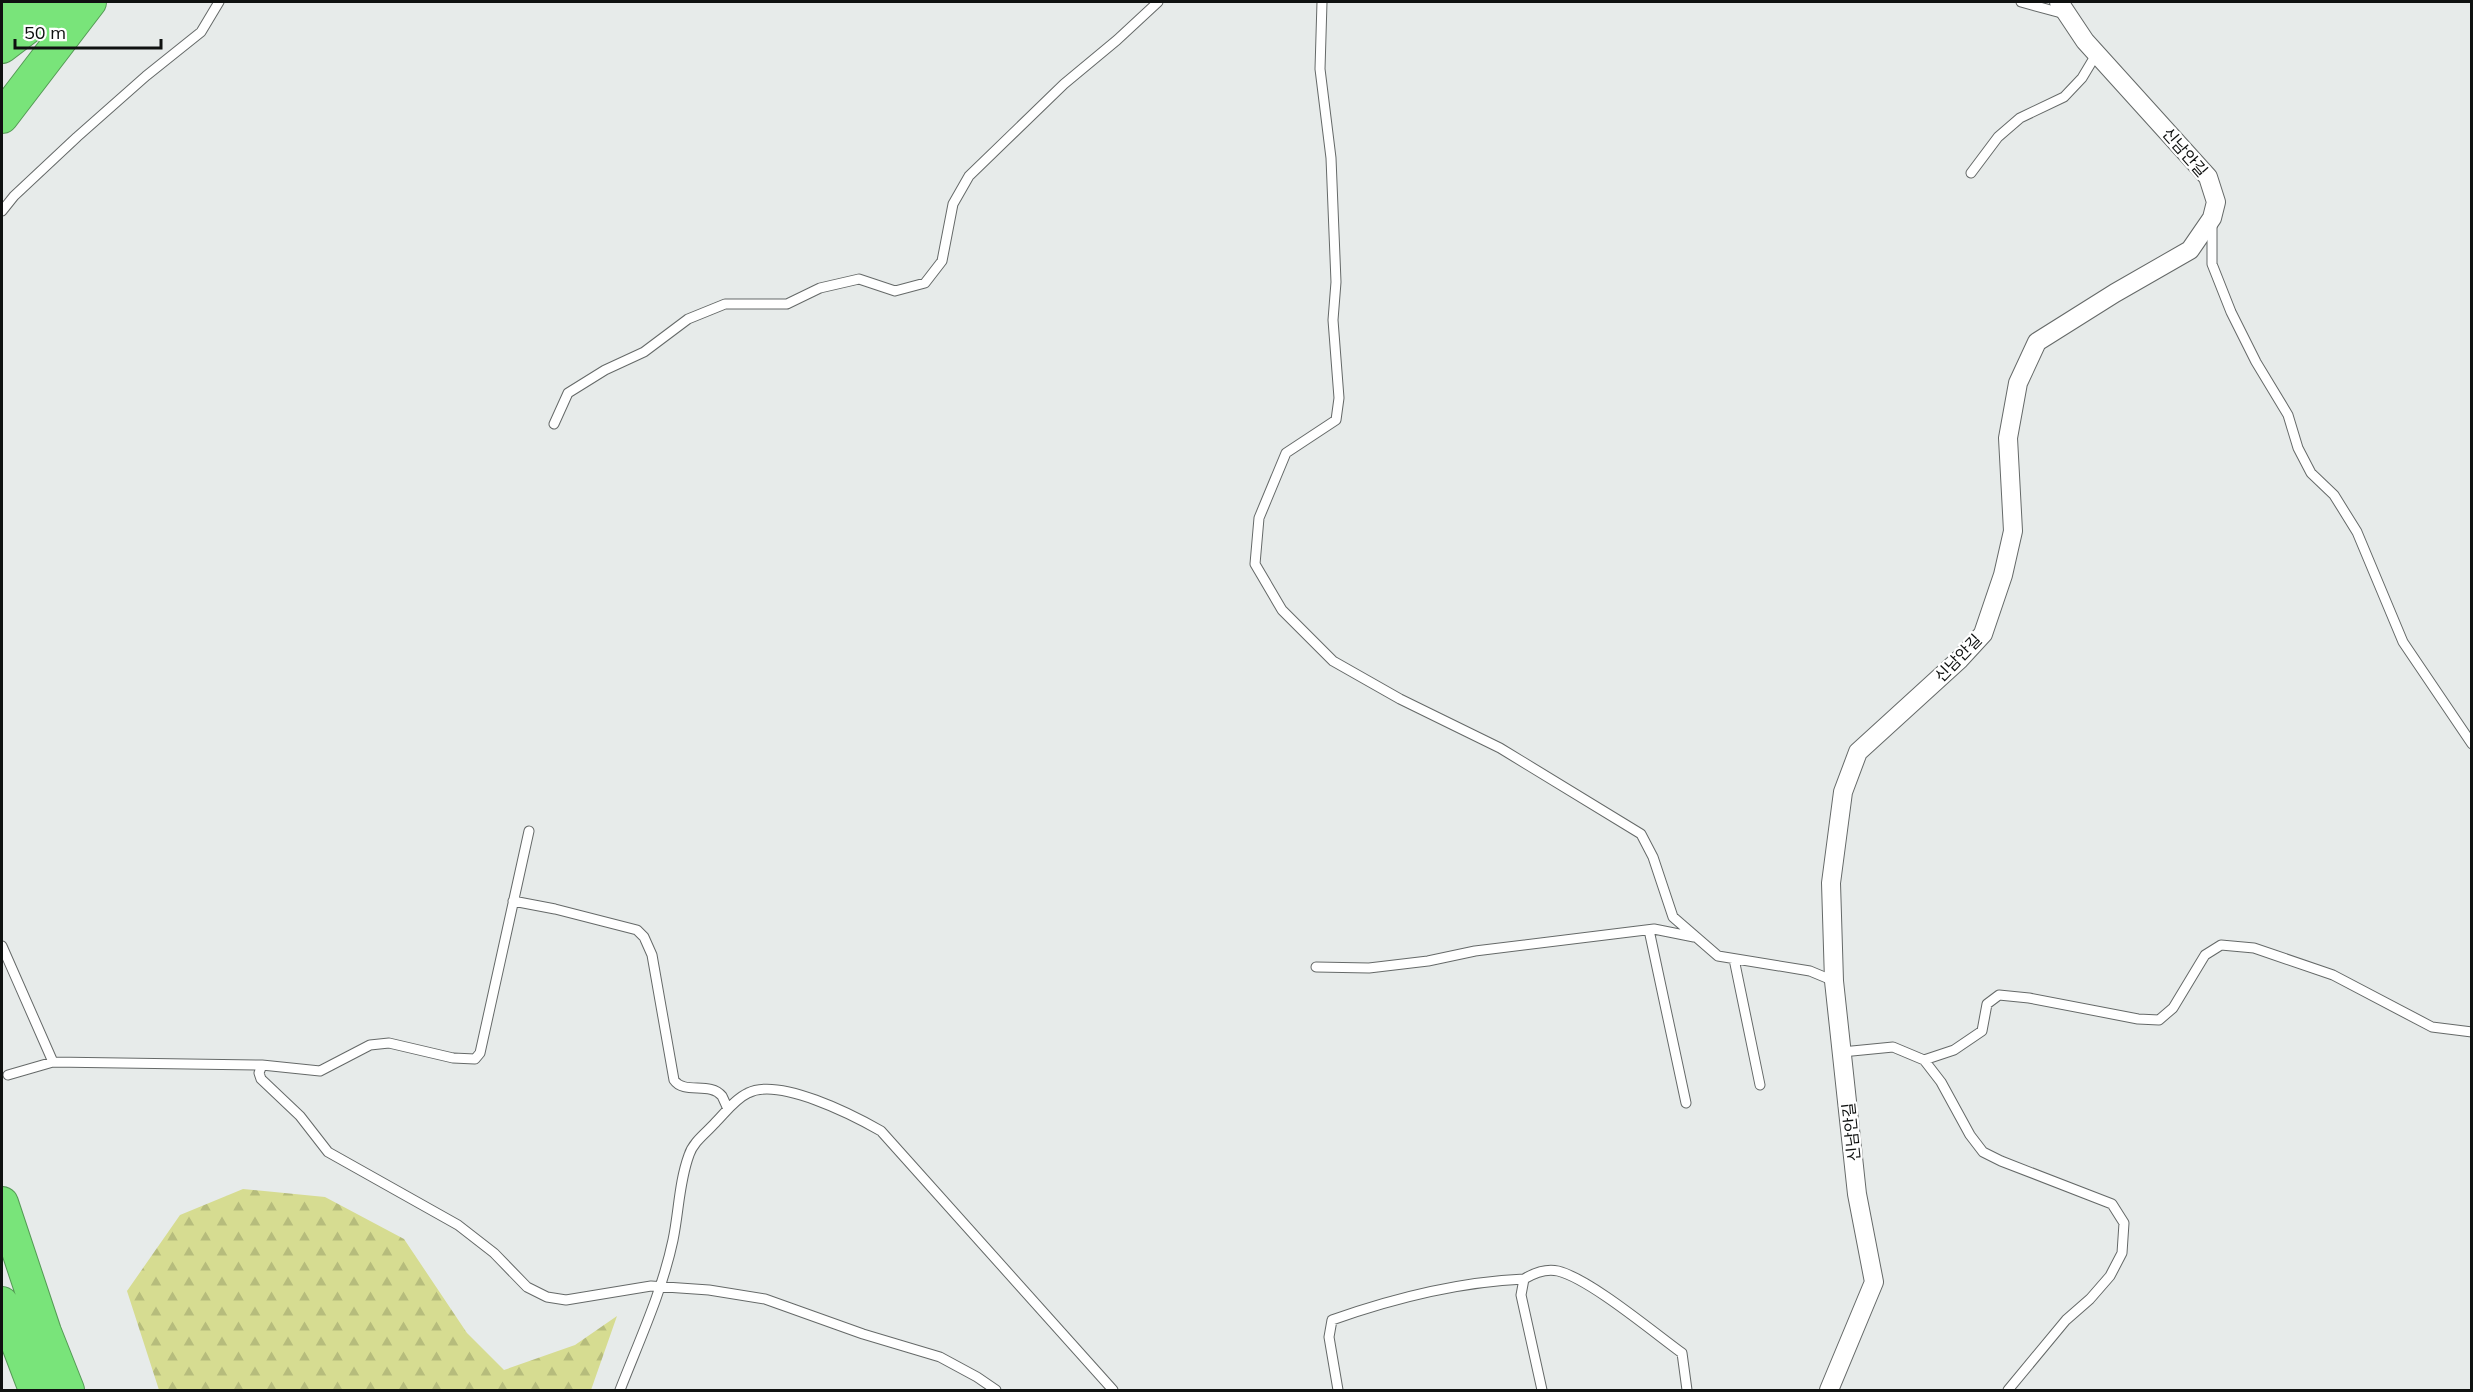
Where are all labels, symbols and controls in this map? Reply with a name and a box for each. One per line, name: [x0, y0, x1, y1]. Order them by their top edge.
scale bar: [15, 12, 160, 50]
text: 50 m: [24, 21, 66, 44]
street label: 신남안길: [2158, 123, 2212, 181]
street label: 신남안길: [1930, 630, 1986, 686]
street label: 신남안길: [1838, 1102, 1864, 1162]

